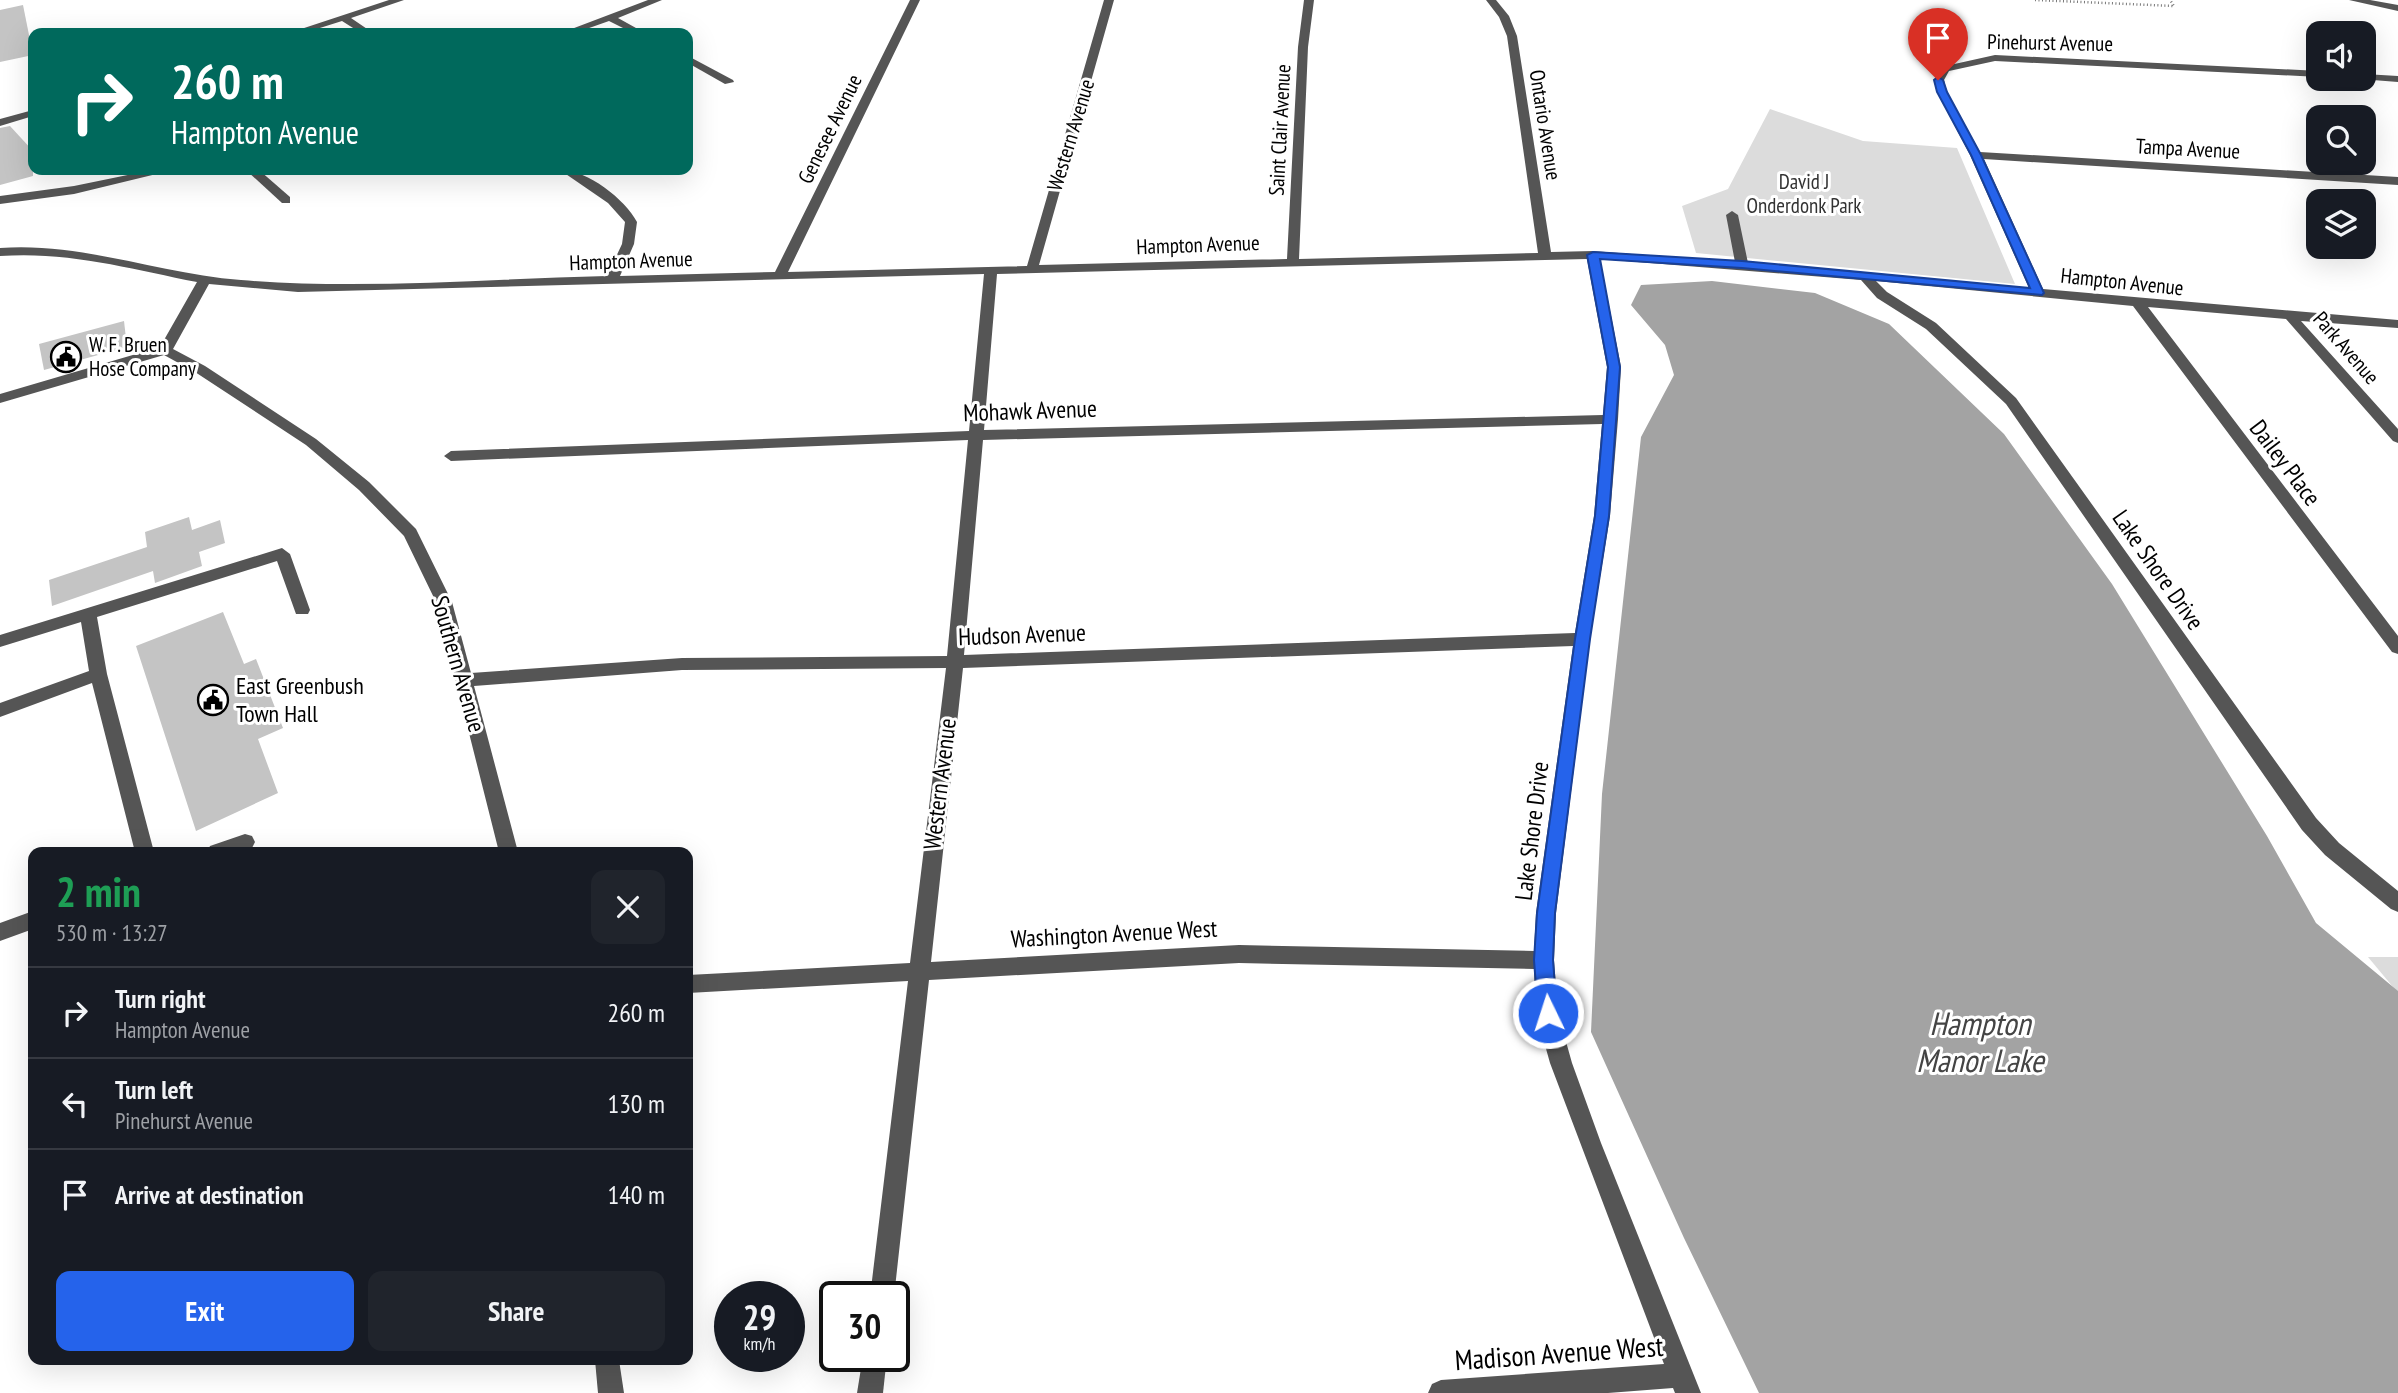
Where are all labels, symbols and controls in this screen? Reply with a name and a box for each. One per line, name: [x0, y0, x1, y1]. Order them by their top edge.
pin: [1908, 8, 1968, 80]
icon: arrive: [1919, 19, 1957, 57]
map controls: [2306, 21, 2376, 259]
button: sound: [2306, 21, 2376, 91]
street label: Pinehurst Avenue: [1987, 28, 2113, 57]
text: 260 m: [171, 49, 284, 113]
icon: right: [56, 56, 147, 147]
street label: Saint Clair Avenue: [1263, 64, 1296, 196]
street label: Ontario Avenue: [1523, 68, 1568, 182]
street label: Genesee Avenue: [792, 70, 868, 188]
street label: Western Avenue: [1041, 76, 1100, 194]
button: search: [2306, 105, 2376, 175]
text: Hampton Avenue: [171, 111, 359, 153]
street label: Tampa Avenue: [2135, 132, 2241, 165]
park label: David J Onderdonk Park: [1747, 168, 1861, 219]
button: layers: [2306, 189, 2376, 259]
street label: Hampton Avenue: [1136, 229, 1260, 260]
street label: Hampton Avenue: [569, 245, 693, 276]
street label: Hampton Avenue: [2059, 262, 2185, 301]
street label: Park Avenue: [2307, 306, 2385, 390]
place label: W. F. Bruen Hose Company: [89, 331, 196, 382]
public building icon: W. F. Bruen Hose Company: [49, 340, 83, 374]
street label: Mohawk Avenue: [963, 393, 1097, 428]
street label: Dailey Place: [2243, 413, 2328, 512]
street label: Lake Shore Drive: [2106, 504, 2211, 636]
street label: Southern Avenue: [424, 592, 493, 736]
street label: Hudson Avenue: [958, 617, 1086, 652]
place label: East Greenbush Town Hall: [236, 670, 364, 729]
public building icon: East Greenbush Town Hall: [196, 683, 230, 717]
street label: Western Avenue: [916, 717, 963, 851]
street label: Lake Shore Drive: [1508, 760, 1555, 902]
text: 2 min: [56, 864, 141, 919]
button: close: [591, 870, 665, 944]
street label: Washington Avenue West: [1010, 913, 1218, 954]
text: 530 m · 13:27: [56, 918, 168, 947]
position arrow: [1511, 976, 1585, 1050]
text: Turn right: [115, 982, 206, 1015]
icon: right: [56, 994, 94, 1032]
text: 260 m: [607, 996, 665, 1029]
water label: Hampton Manor Lake: [1916, 1002, 2046, 1081]
text: Hampton Avenue: [115, 1015, 250, 1044]
text: Turn left: [115, 1073, 193, 1106]
icon: left: [56, 1085, 94, 1123]
text: 130 m: [607, 1087, 665, 1120]
text: Pinehurst Avenue: [115, 1106, 253, 1135]
icon: arrive: [56, 1176, 94, 1214]
text: Arrive at destination: [115, 1178, 304, 1211]
text: 140 m: [607, 1178, 665, 1211]
button: Exit: [56, 1271, 354, 1351]
button: Share: [368, 1271, 665, 1351]
speed limit sign: 30: [819, 1281, 910, 1372]
text: 29: [743, 1294, 776, 1340]
street label: Madison Avenue West: [1453, 1327, 1665, 1378]
text: km/h: [744, 1332, 775, 1355]

